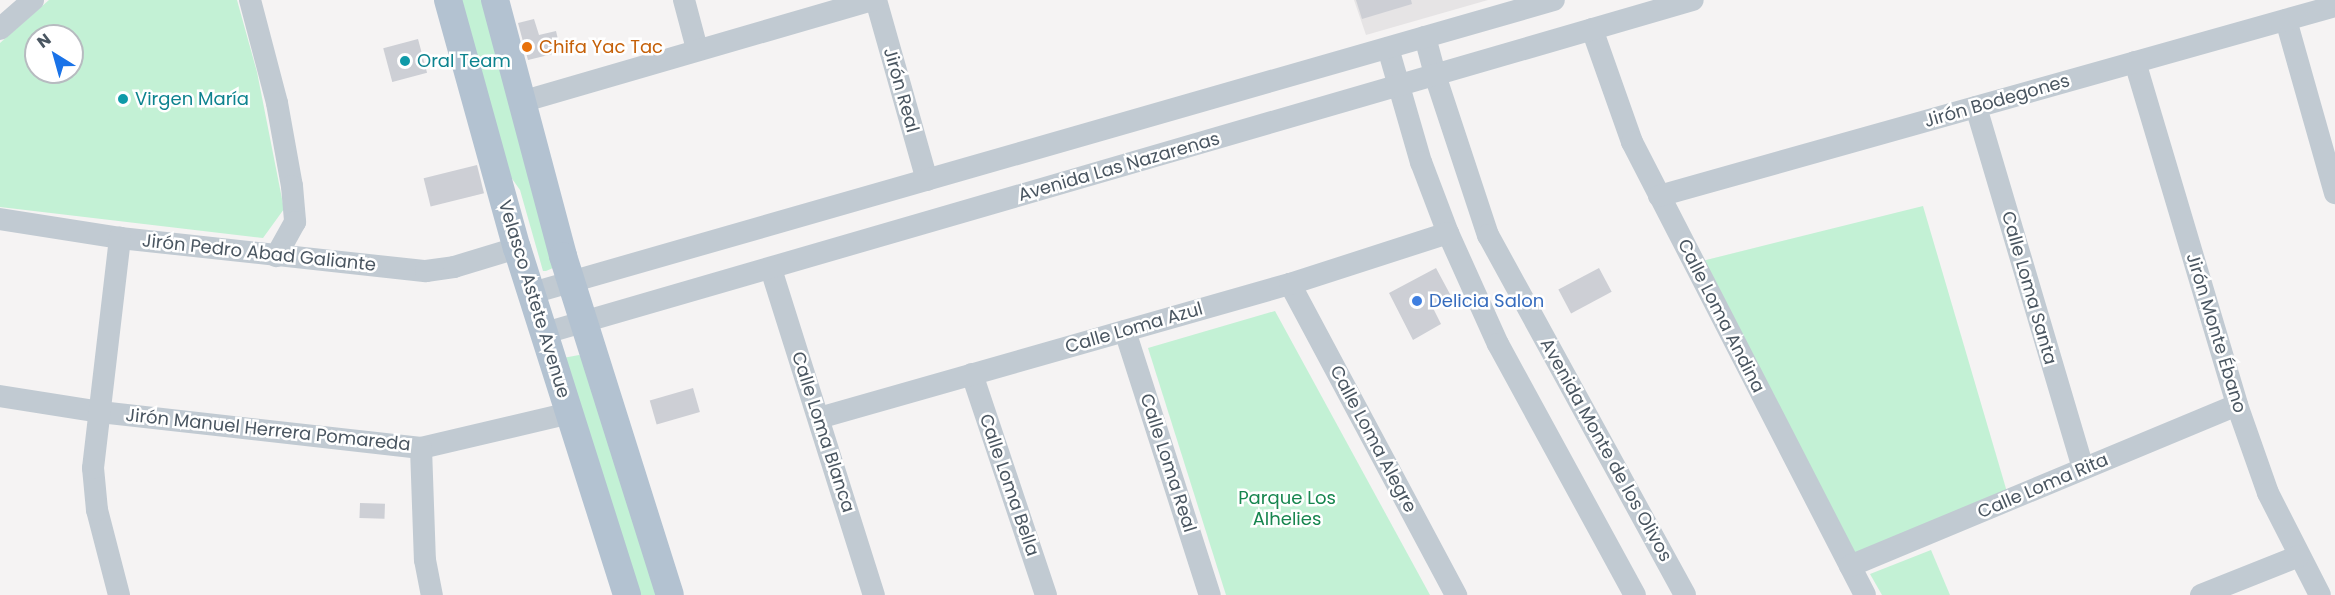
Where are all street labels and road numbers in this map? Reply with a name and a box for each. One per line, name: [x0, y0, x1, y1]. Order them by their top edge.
street label: Jirón Real: [879, 45, 923, 135]
street label: Jirón Bodegones: [1922, 70, 2072, 132]
street label: Avenida Las Nazarenas: [1016, 128, 1222, 206]
street label: Velasco Astete Avenue: [494, 197, 574, 401]
street label: Calle Loma Santa: [1997, 209, 2061, 367]
street label: Jirón Pedro Abad Galiante: [141, 230, 377, 276]
street label: Calle Loma Andina: [1673, 236, 1769, 396]
street label: Jirón Monte Ébano: [2181, 250, 2251, 416]
street label: Calle Loma Azul: [1063, 298, 1205, 358]
street label: Avenida Monte de los Olivos: [1536, 335, 1676, 565]
street label: Calle Loma Blanca: [787, 349, 859, 515]
street label: Calle Loma Alegre: [1325, 362, 1421, 516]
street label: Calle Loma Real: [1135, 391, 1201, 535]
street label: Jirón Manuel Herrera Pomareda: [124, 404, 412, 456]
street label: Calle Loma Bella: [975, 411, 1043, 559]
street label: Calle Loma Rita: [1974, 449, 2112, 523]

